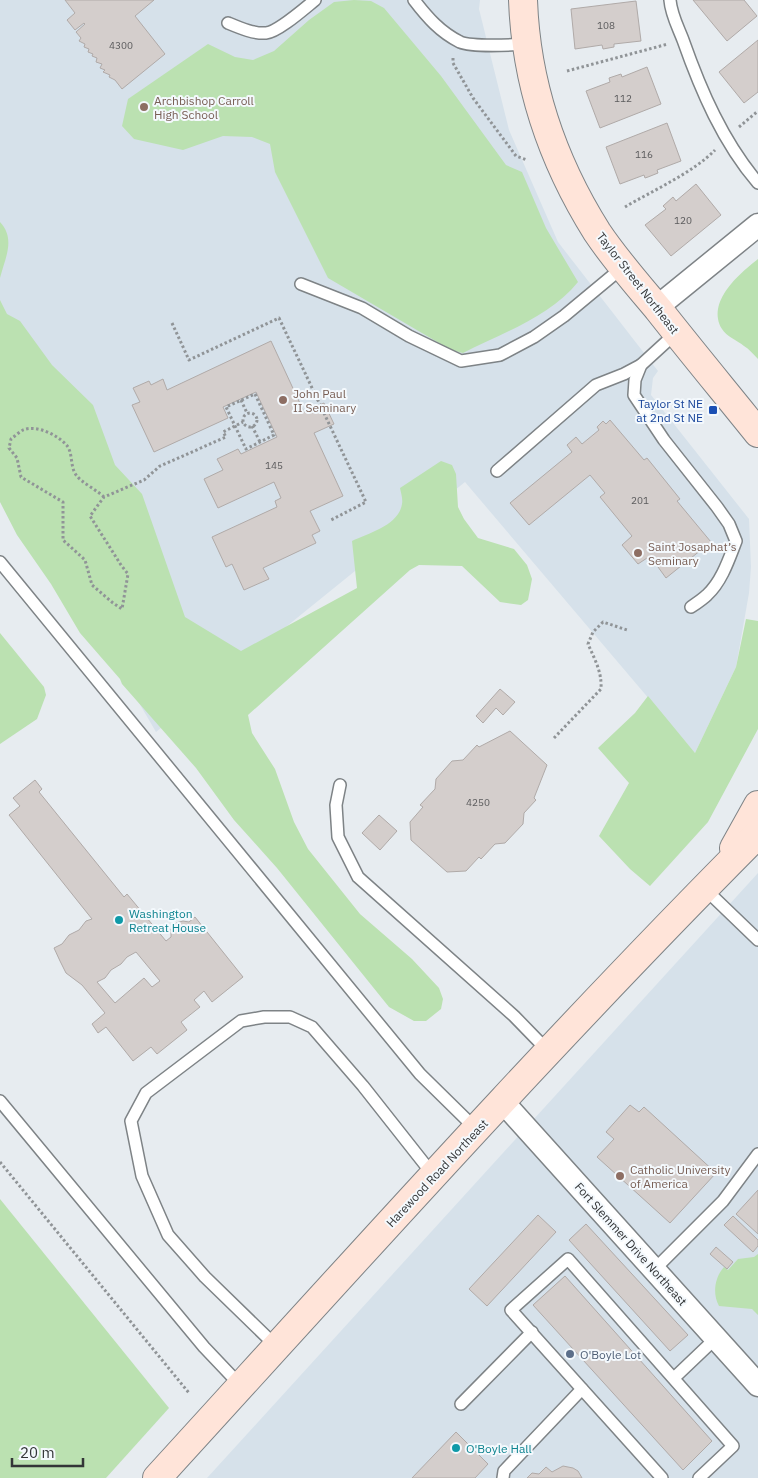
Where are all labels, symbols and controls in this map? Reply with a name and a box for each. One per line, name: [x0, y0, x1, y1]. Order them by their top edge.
house number: 108: [597, 19, 615, 32]
house number: 4300: [109, 39, 133, 52]
house number: 112: [614, 92, 632, 105]
place label: Archbishop Carroll High School: [154, 93, 254, 122]
marker: Archbishop Carroll High School: [138, 101, 150, 113]
house number: 116: [635, 148, 653, 161]
house number: 120: [674, 214, 692, 227]
street label: Taylor Street Northeast: [594, 229, 682, 337]
place label: John Paul II Seminary: [293, 386, 356, 415]
marker: John Paul II Seminary: [277, 394, 289, 406]
place label: Taylor St NE at 2nd St NE: [636, 396, 703, 425]
marker: Taylor St NE at 2nd St NE: [707, 404, 719, 416]
house number: 145: [265, 459, 283, 472]
house number: 201: [631, 494, 649, 507]
place label: Saint Josaphat’s Seminary: [648, 539, 737, 568]
marker: Saint Josaphat’s Seminary: [632, 547, 644, 559]
house number: 4250: [466, 796, 490, 809]
place label: Washington Retreat House: [129, 906, 207, 935]
marker: Washington Retreat House: [113, 914, 125, 926]
street label: Harewood Road Northeast: [383, 1116, 491, 1230]
place label: Catholic University of America: [630, 1162, 731, 1191]
marker: Catholic University of America: [614, 1170, 626, 1182]
street label: Fort Slemmer Drive Northeast: [572, 1179, 690, 1309]
place label: O'Boyle Lot: [580, 1347, 641, 1362]
marker: O'Boyle Lot: [564, 1348, 576, 1360]
scale bar: [12, 1436, 84, 1468]
place label: O'Boyle Hall: [466, 1441, 532, 1456]
marker: O'Boyle Hall: [450, 1442, 462, 1454]
text: 20 m: [20, 1443, 55, 1462]

